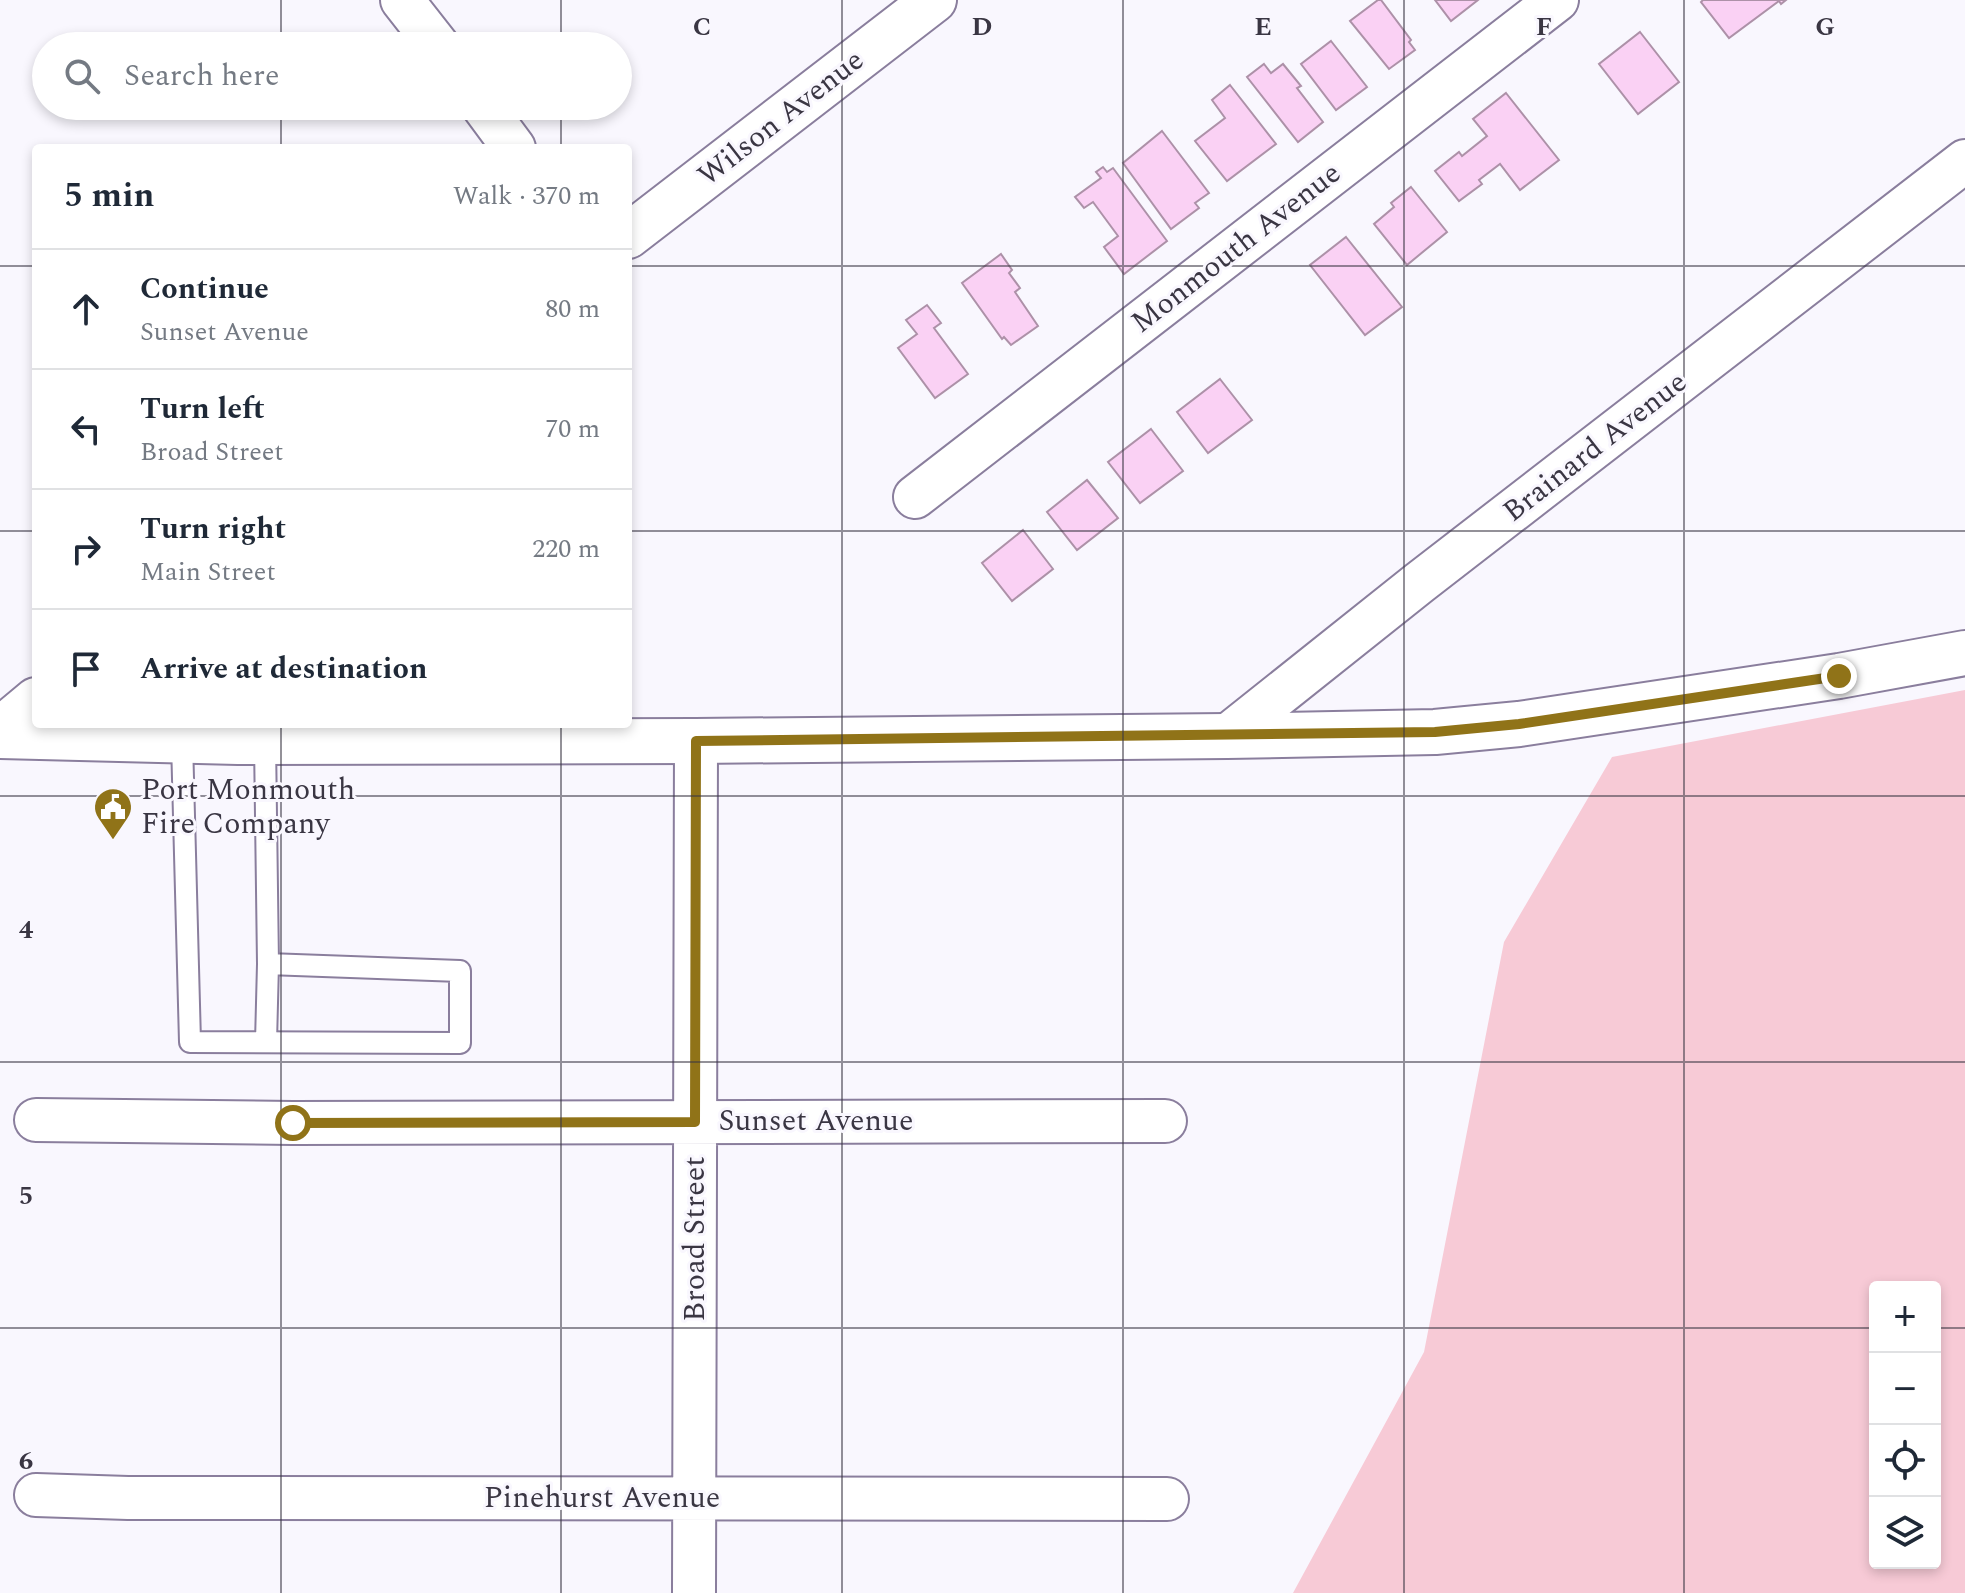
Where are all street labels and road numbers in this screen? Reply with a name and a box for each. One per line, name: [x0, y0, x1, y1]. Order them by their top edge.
street label: Wilson Avenue: [688, 38, 874, 198]
street label: Monmouth Avenue: [1121, 151, 1351, 345]
street label: Brainard Avenue: [1493, 360, 1697, 534]
street label: Sunset Avenue: [719, 1098, 913, 1144]
street label: Broad Street: [672, 1156, 718, 1322]
street label: Pinehurst Avenue: [484, 1475, 720, 1521]

